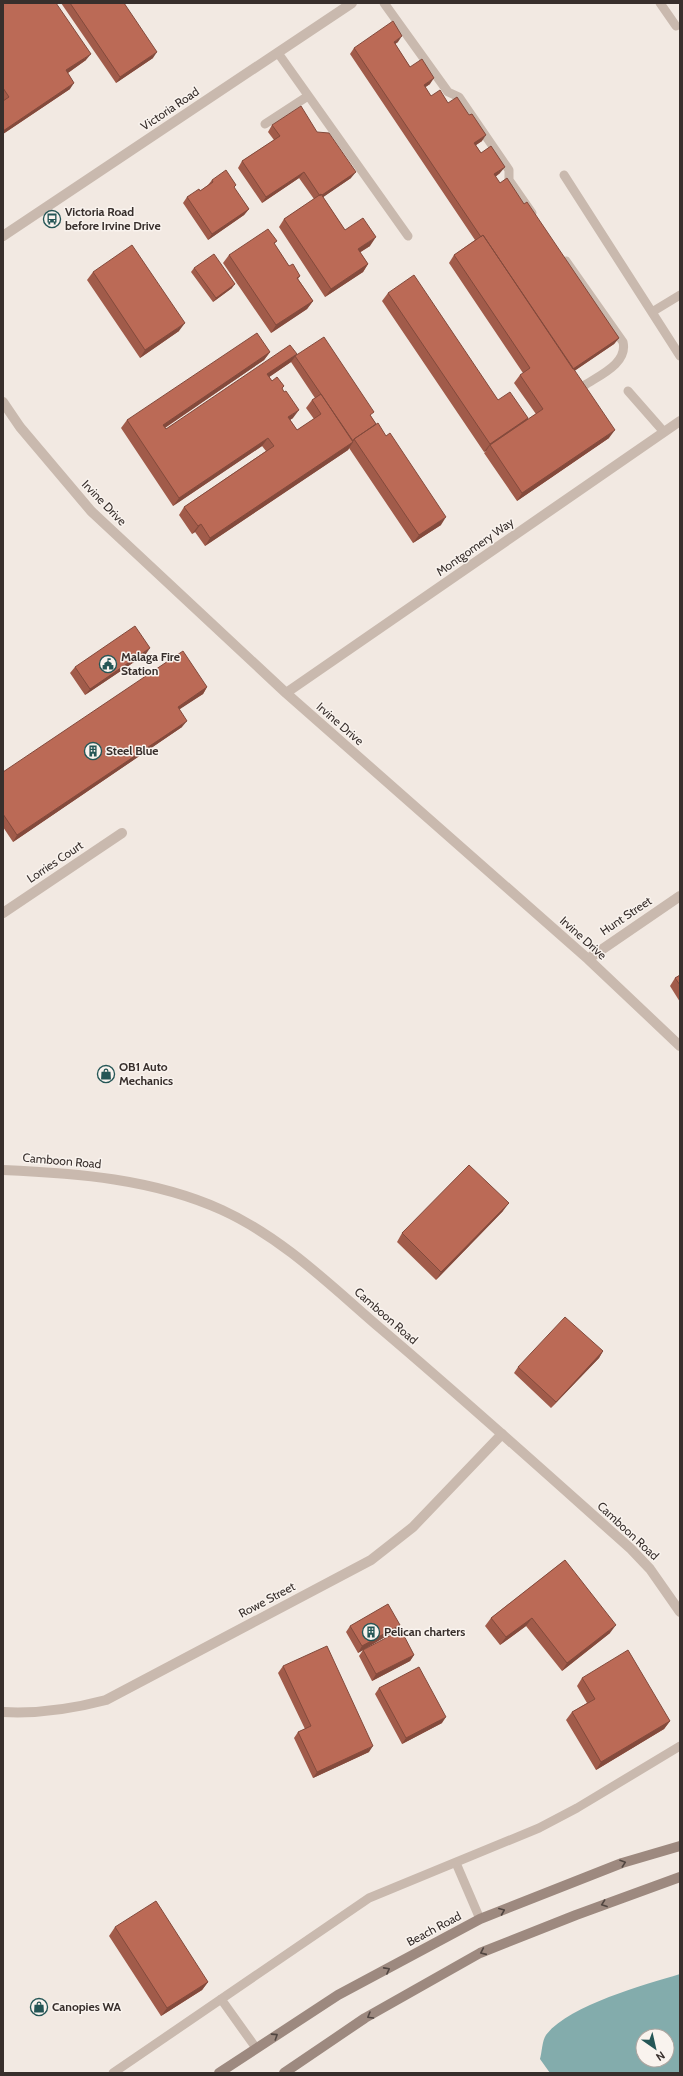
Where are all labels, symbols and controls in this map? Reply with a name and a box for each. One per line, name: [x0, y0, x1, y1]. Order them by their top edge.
street label: Victoria Road: [138, 84, 202, 134]
place label: Victoria Road before Irvine Drive: [65, 204, 161, 233]
bus stop icon: Victoria Road before Irvine Drive: [42, 209, 62, 229]
street label: Irvine Drive: [79, 477, 130, 529]
street label: Montgomery Way: [433, 514, 516, 579]
place label: Malaga Fire Station: [121, 649, 180, 678]
public building icon: Malaga Fire Station: [98, 654, 118, 674]
street label: Irvine Drive: [314, 699, 367, 748]
building icon: Steel Blue: [83, 741, 103, 761]
place label: Steel Blue: [106, 743, 159, 758]
street label: Lorries Court: [24, 837, 86, 886]
street label: Hunt Street: [597, 893, 654, 938]
street label: Irvine Drive: [557, 913, 610, 962]
place label: OB1 Auto Mechanics: [119, 1059, 173, 1088]
shop icon: OB1 Auto Mechanics: [96, 1064, 116, 1084]
street label: Camboon Road: [22, 1150, 102, 1171]
street label: Camboon Road: [352, 1284, 421, 1347]
street label: Camboon Road: [594, 1498, 662, 1563]
street label: Rowe Street: [236, 1578, 298, 1621]
building icon: Pelican charters: [361, 1622, 381, 1642]
place label: Pelican charters: [384, 1624, 465, 1639]
one-way arrow: [620, 1859, 627, 1868]
one-way arrow: [600, 1900, 607, 1908]
one-way arrow: [499, 1907, 506, 1915]
street label: Beach Road: [404, 1908, 464, 1949]
one-way arrow: [479, 1947, 487, 1955]
one-way arrow: [382, 1967, 390, 1974]
shop icon: Canopies WA: [29, 1997, 49, 2017]
place label: Canopies WA: [52, 1999, 122, 2014]
one-way arrow: [367, 2011, 374, 2018]
north arrow: [635, 2028, 675, 2068]
one-way arrow: [271, 2033, 278, 2041]
text: N: [653, 2048, 668, 2064]

